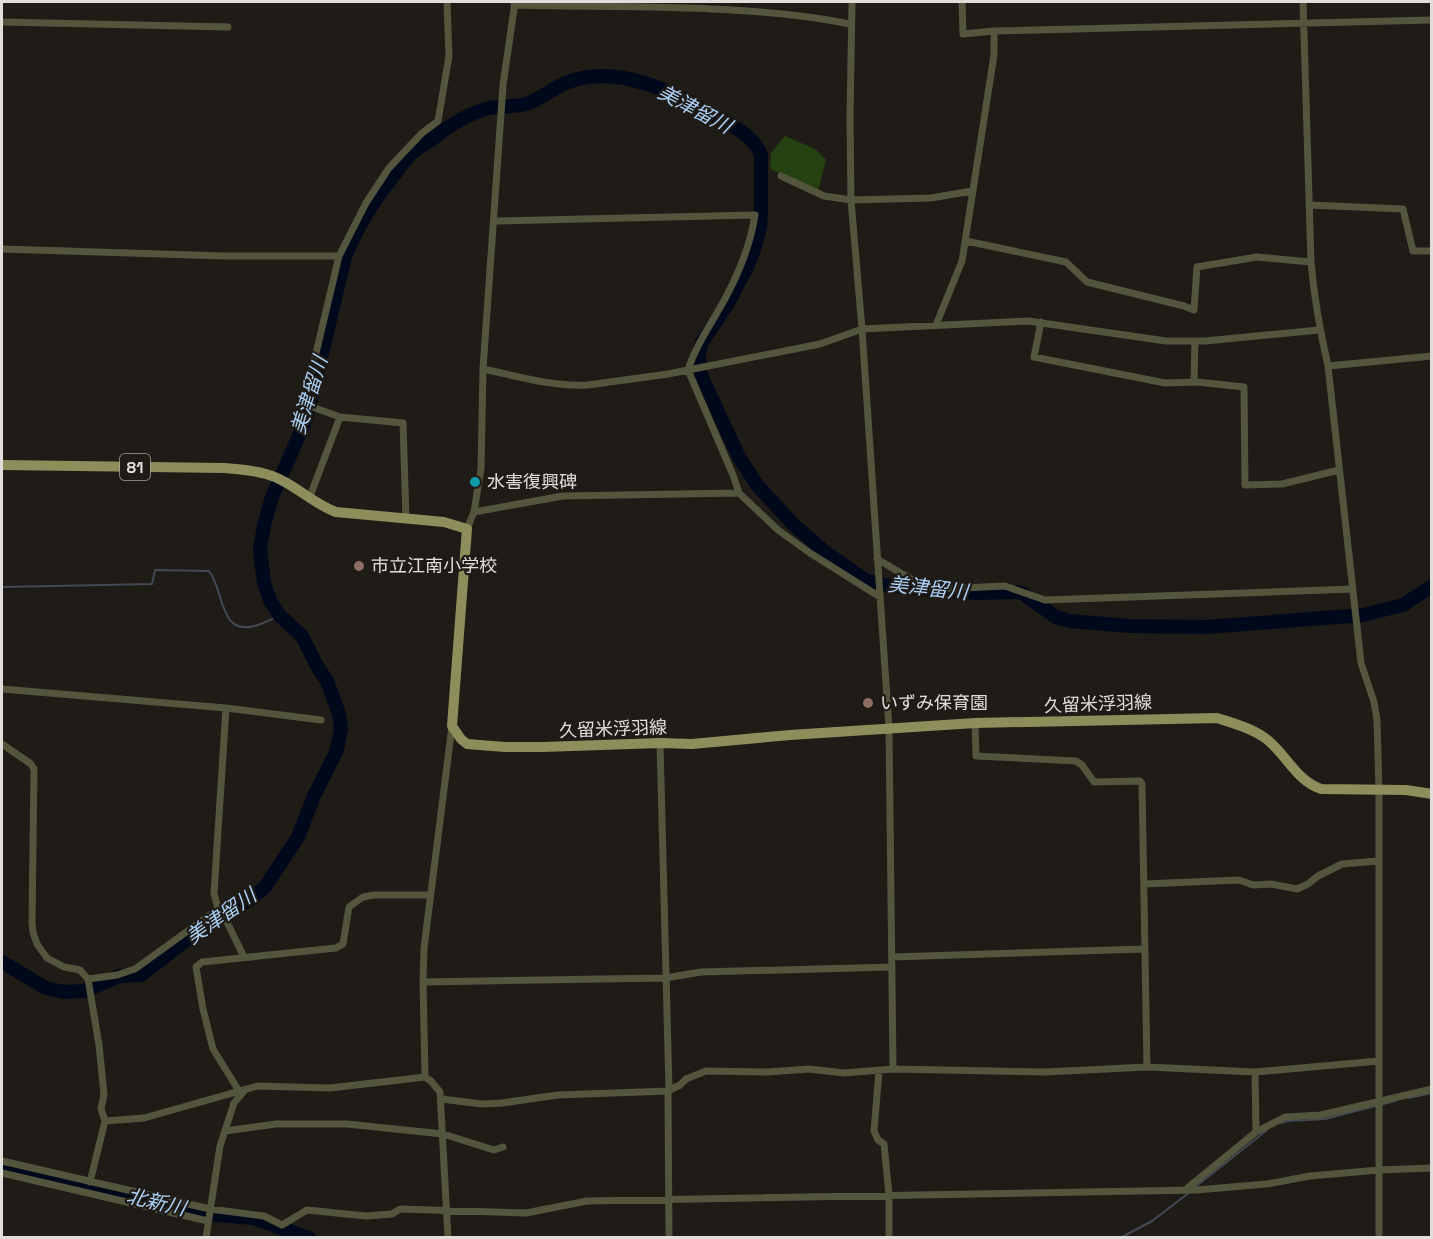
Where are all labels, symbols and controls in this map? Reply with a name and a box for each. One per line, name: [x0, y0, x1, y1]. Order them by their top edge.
water label: 美津留川: [654, 79, 738, 140]
water label: 美津留川: [285, 351, 334, 437]
road number: 81: [120, 454, 150, 480]
place label: 水害復興碑: [487, 470, 577, 493]
marker: 水害復興碑: [468, 475, 482, 489]
place label: 市立江南小学校: [371, 554, 497, 577]
marker: 市立江南小学校: [352, 559, 366, 573]
water label: 美津留川: [887, 571, 971, 605]
street label: 久留米浮羽線: [1044, 690, 1152, 717]
place label: いずみ保育園: [880, 691, 988, 714]
marker: いずみ保育園: [861, 696, 875, 710]
street label: 久留米浮羽線: [559, 715, 667, 742]
water label: 美津留川: [181, 881, 263, 950]
water label: 北新川: [124, 1183, 190, 1222]

